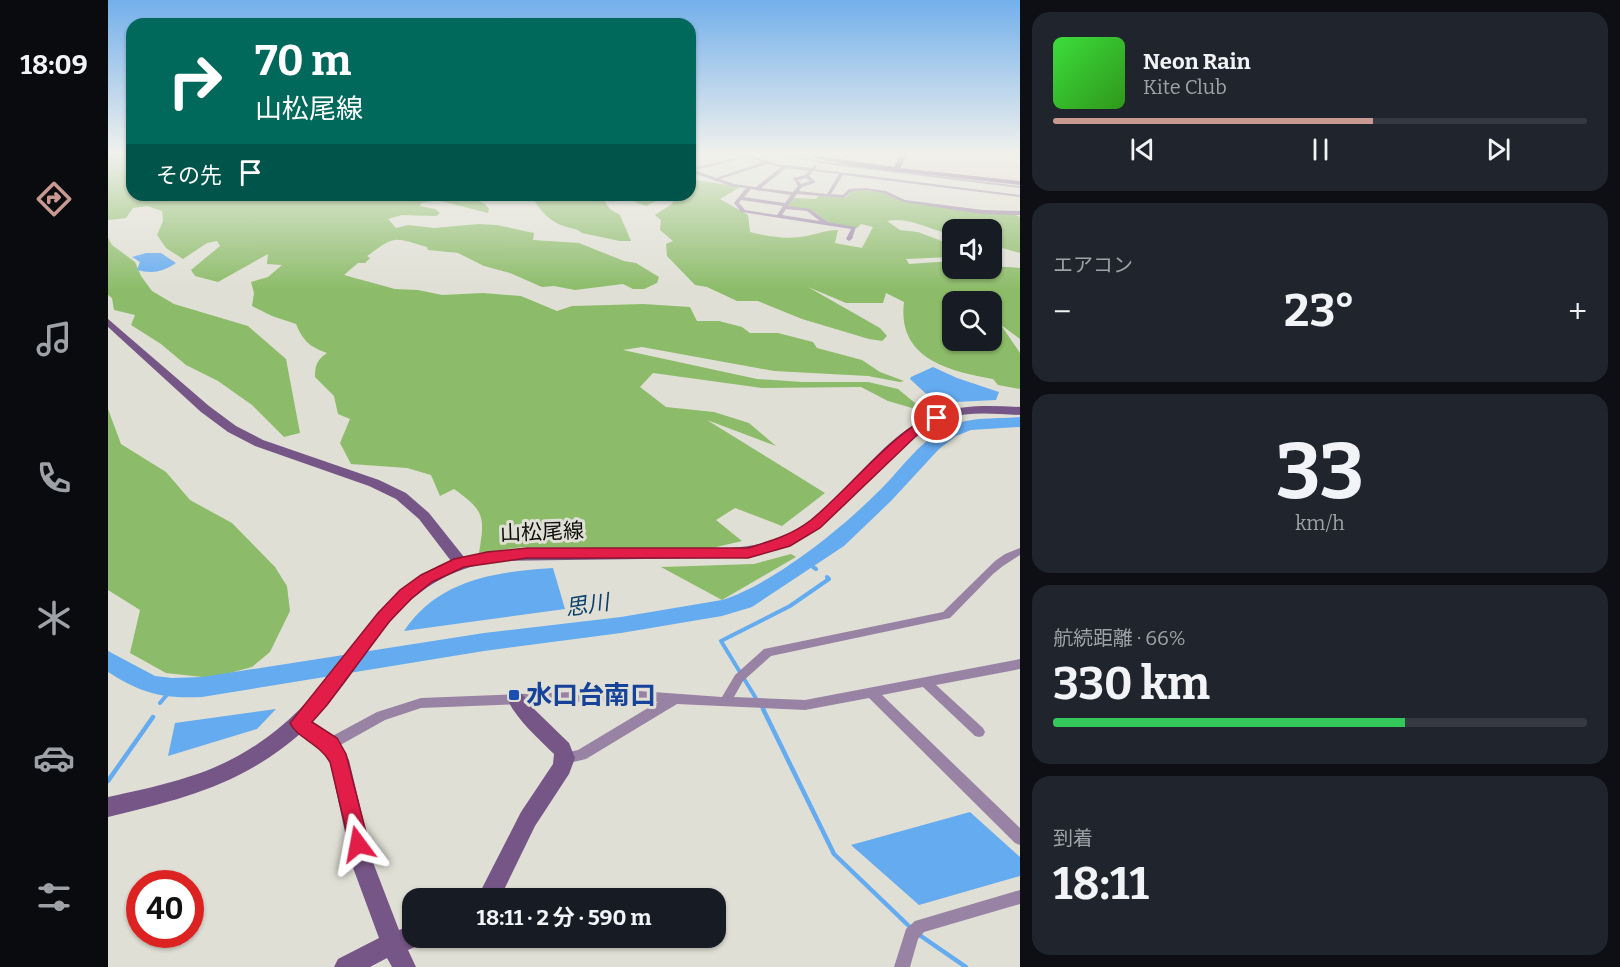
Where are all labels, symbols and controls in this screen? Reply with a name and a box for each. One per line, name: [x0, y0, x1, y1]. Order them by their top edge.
text: 70 m: [255, 36, 351, 86]
icon: right: [156, 42, 234, 120]
text: Neon Rain: [1143, 48, 1251, 75]
text: 18:09: [20, 49, 88, 81]
text: Kite Club: [1143, 75, 1227, 99]
text: 山松尾線: [255, 93, 363, 125]
icon: previous: [1126, 133, 1159, 166]
icon: pause: [1304, 133, 1337, 166]
icon: next: [1482, 133, 1515, 166]
icon: arrive: [234, 156, 267, 189]
text: その先: [156, 162, 222, 189]
icon: directions: [33, 178, 75, 220]
map controls: [942, 219, 1002, 351]
button: sound: [942, 219, 1002, 279]
text: エアコン: [1053, 253, 1133, 277]
text: 23°: [1284, 284, 1355, 338]
button: search: [942, 291, 1002, 351]
text: −: [1053, 292, 1071, 332]
text: +: [1568, 292, 1587, 332]
icon: music: [33, 318, 75, 360]
pin: [911, 392, 962, 443]
icon: arrive: [920, 401, 953, 434]
text: 33: [1276, 425, 1364, 519]
icon: phone: [33, 457, 75, 499]
text: km/h: [1295, 511, 1345, 535]
street label: 山松尾線: [500, 518, 584, 546]
water label: 思川: [563, 588, 613, 622]
icon: climate: [33, 597, 75, 639]
text: 航続距離 · 66%: [1053, 626, 1186, 650]
text: 330 km: [1053, 657, 1210, 711]
place label: 水口台南口: [526, 680, 656, 711]
marker: 水口台南口: [507, 688, 521, 702]
icon: car: [33, 737, 75, 779]
position arrow: [326, 812, 390, 876]
text: 到着: [1053, 826, 1093, 850]
text: 18:11: [1053, 857, 1149, 911]
speed limit sign: 40: [126, 870, 204, 948]
icon: filters: [33, 876, 75, 918]
text: 18:11 · 2 分 · 590 m: [476, 904, 652, 931]

